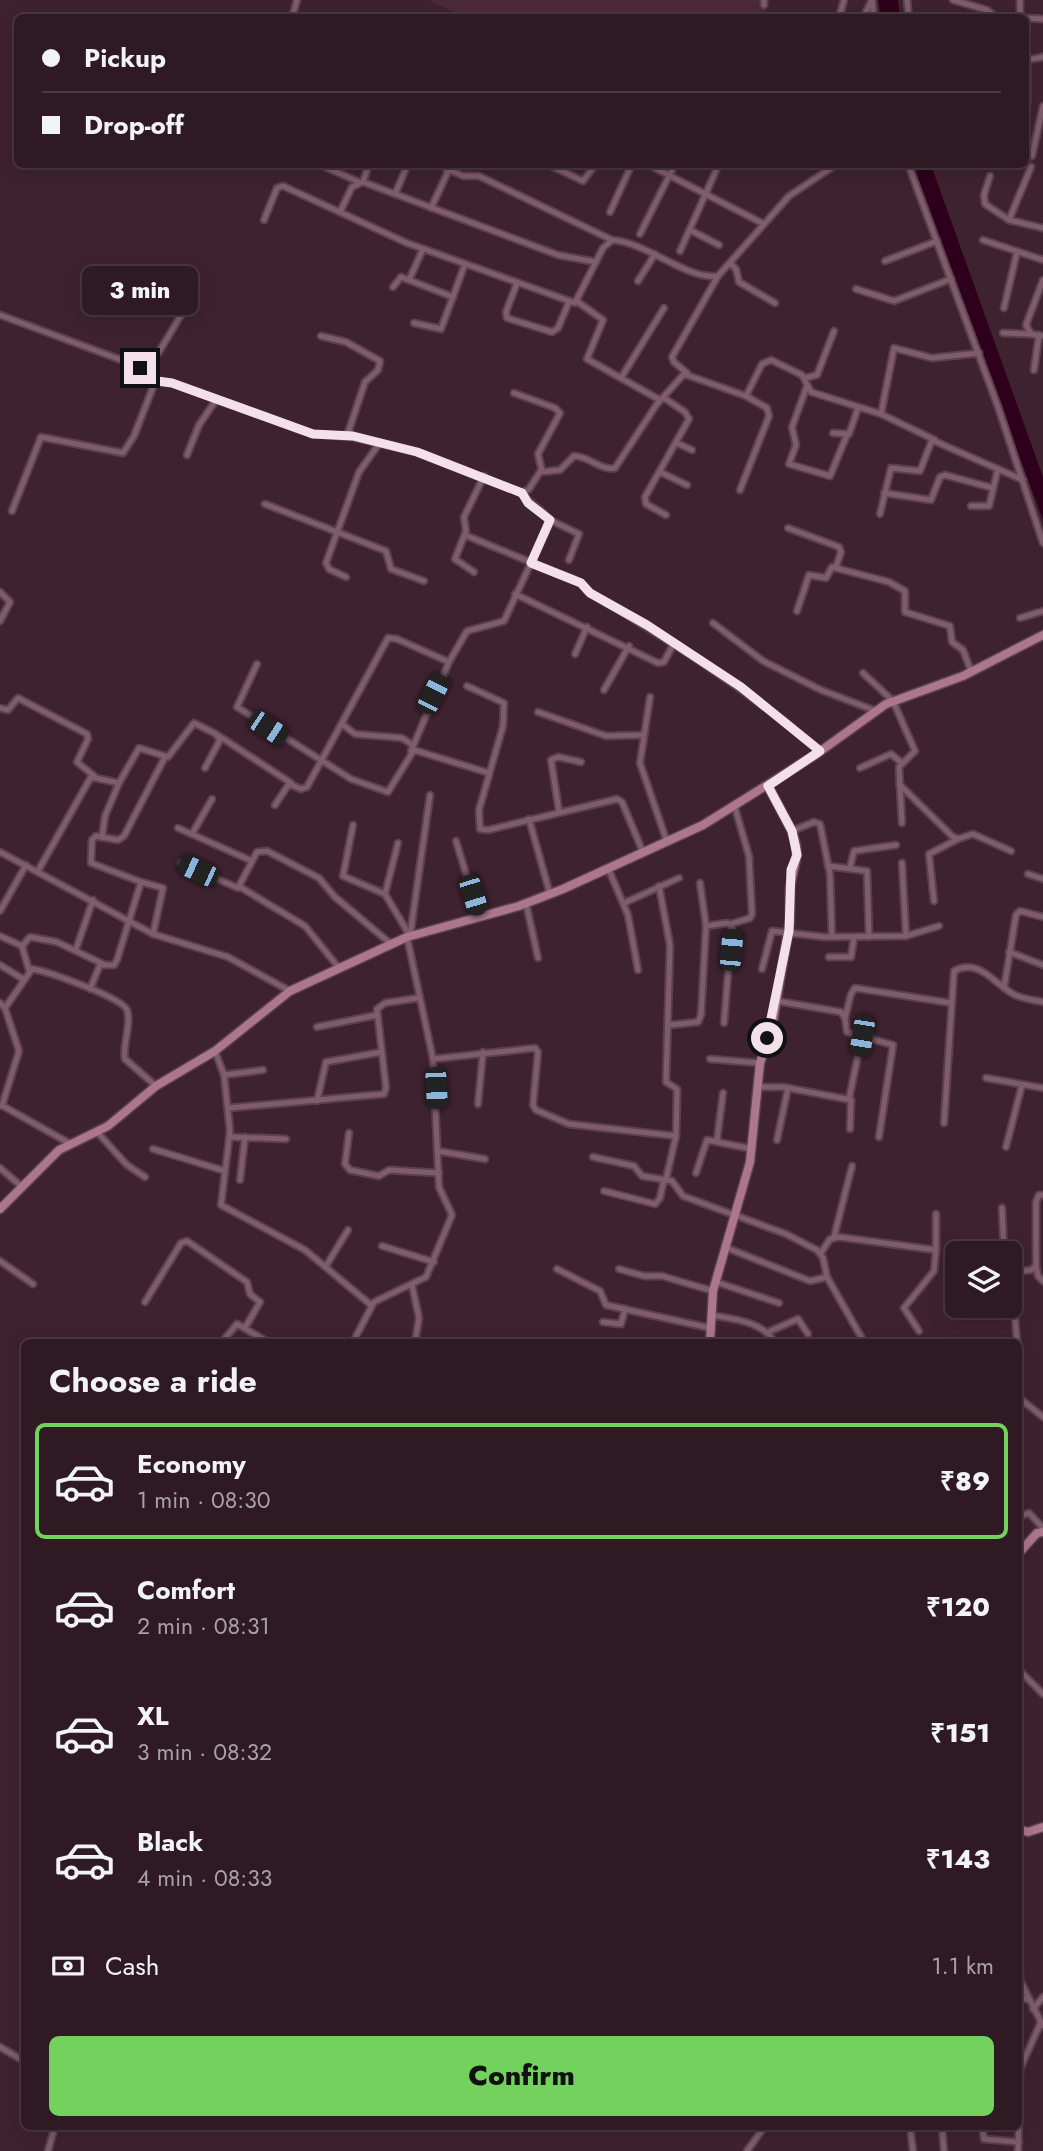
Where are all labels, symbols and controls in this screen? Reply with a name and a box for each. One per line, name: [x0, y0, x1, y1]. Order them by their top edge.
text: Pickup: [84, 39, 166, 77]
text: Drop-off: [84, 106, 184, 144]
callout: 3 min: [82, 266, 198, 316]
text: 3 min: [110, 273, 170, 307]
route end: [124, 352, 156, 384]
car: [415, 671, 452, 717]
car: [245, 708, 292, 748]
car: [175, 853, 222, 889]
car: [457, 872, 490, 918]
car: [719, 928, 744, 972]
car: [849, 1014, 876, 1058]
route start: [751, 1022, 783, 1054]
car: [425, 1066, 448, 1110]
map controls: [945, 1241, 1022, 1318]
button: layers: [945, 1241, 1022, 1318]
text: Choose a ride: [49, 1358, 257, 1404]
text: Economy: [137, 1445, 246, 1483]
icon: car: [53, 1450, 116, 1513]
text: ₹89: [940, 1462, 990, 1500]
text: 1 min · 08:30: [137, 1483, 271, 1517]
text: Comfort: [137, 1571, 235, 1609]
icon: car: [53, 1576, 116, 1639]
text: ₹120: [926, 1588, 990, 1626]
text: 2 min · 08:31: [137, 1609, 270, 1643]
text: XL: [137, 1697, 169, 1735]
icon: car: [53, 1702, 116, 1765]
text: ₹151: [930, 1714, 990, 1752]
text: 3 min · 08:32: [137, 1735, 272, 1769]
text: Black: [137, 1823, 203, 1861]
icon: car: [53, 1828, 116, 1891]
text: ₹143: [926, 1840, 990, 1878]
text: 4 min · 08:33: [137, 1861, 272, 1895]
icon: cash: [49, 1947, 87, 1985]
text: Cash: [105, 1947, 159, 1985]
text: 1.1 km: [931, 1949, 994, 1983]
button: Confirm: [49, 2036, 994, 2116]

